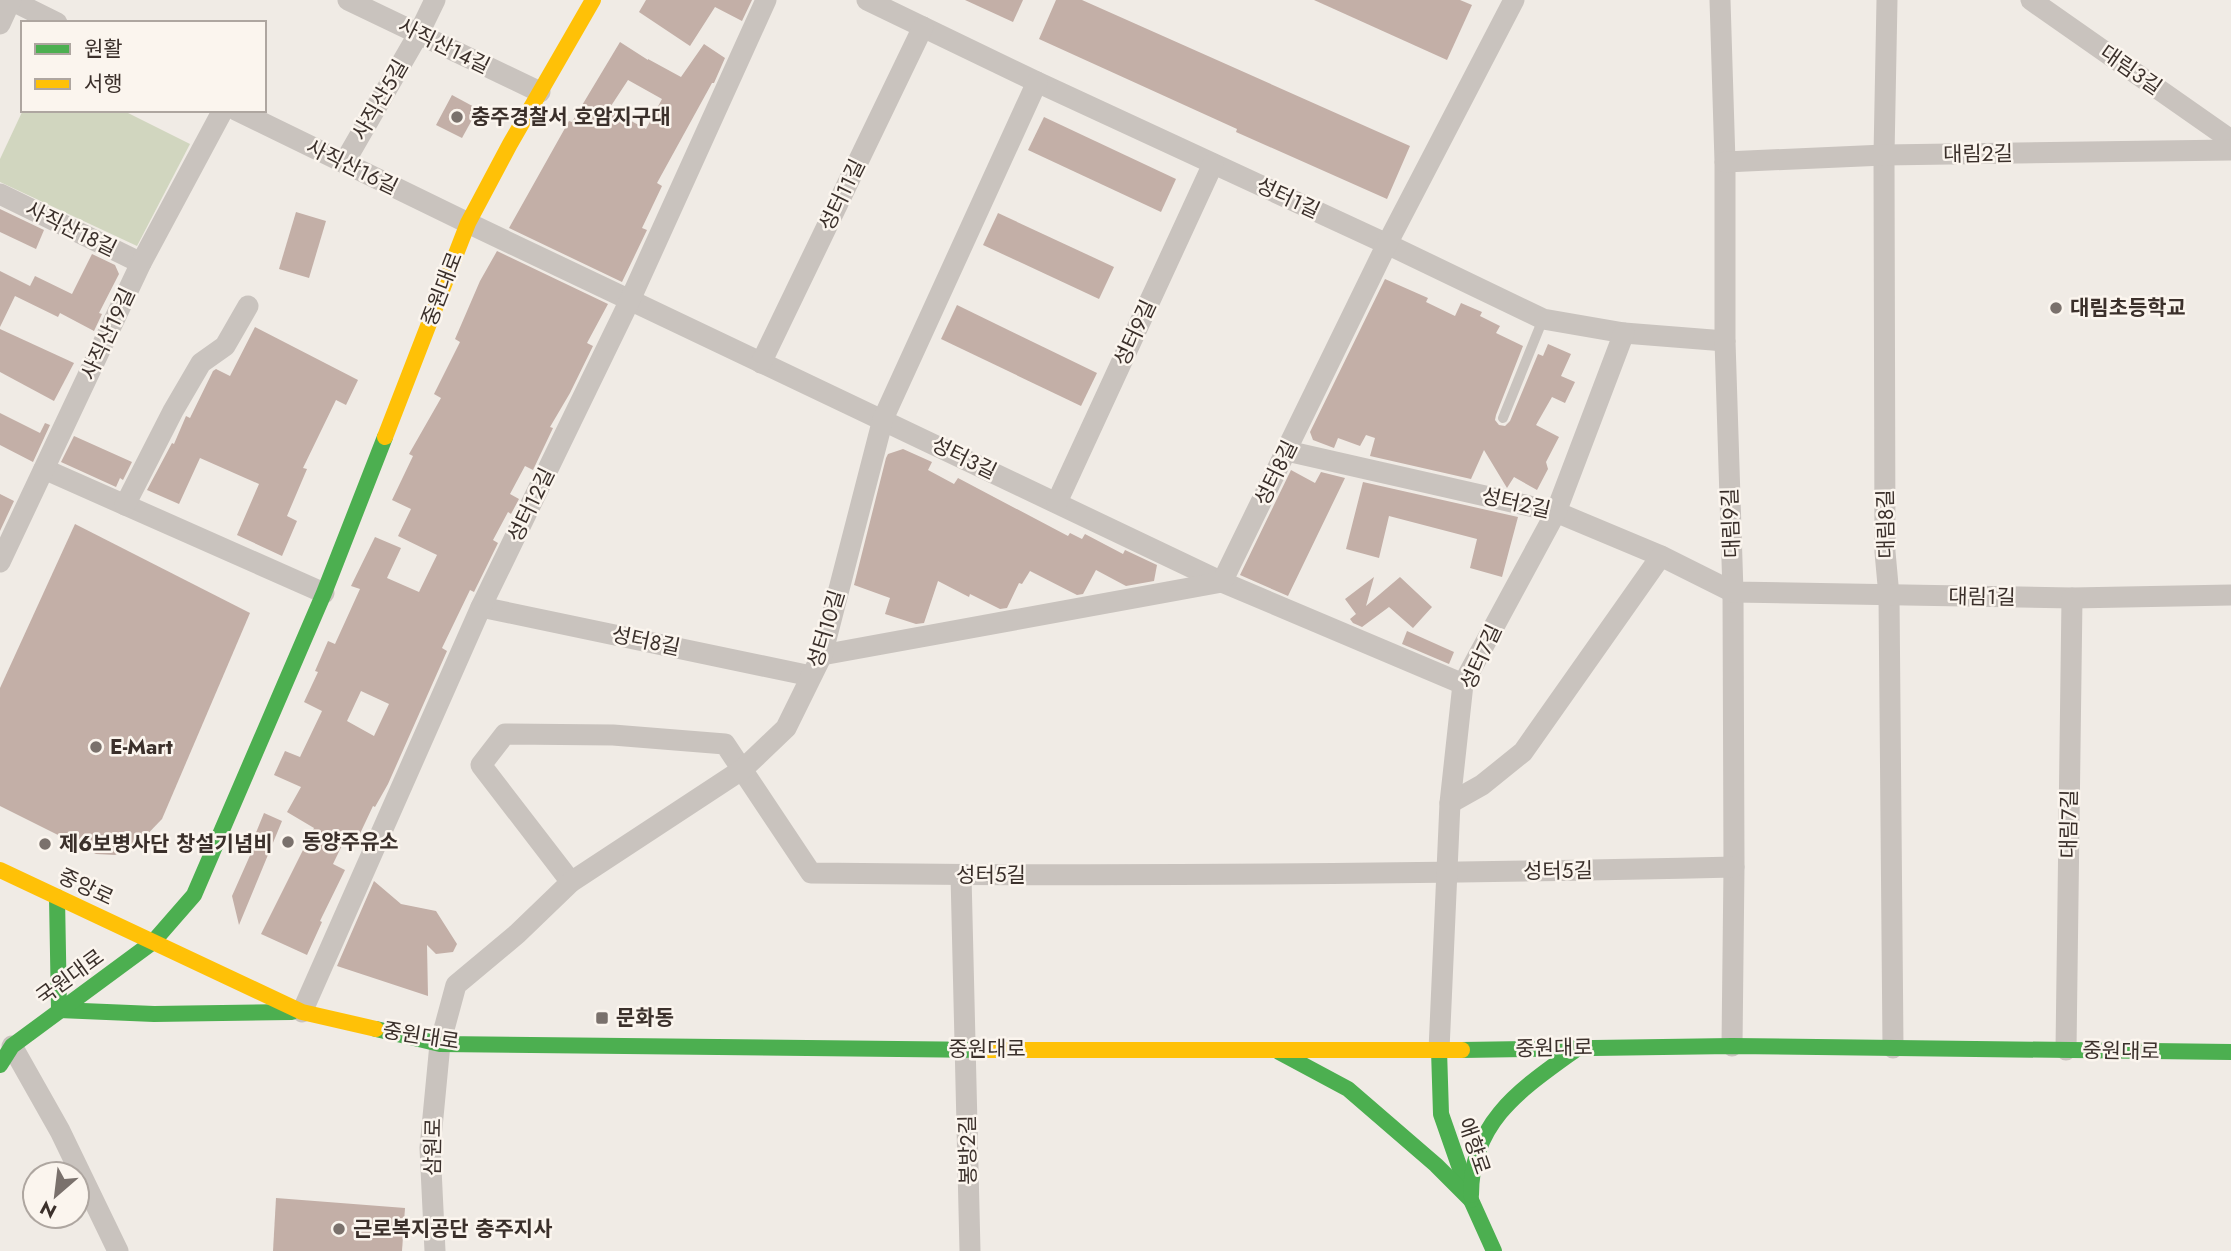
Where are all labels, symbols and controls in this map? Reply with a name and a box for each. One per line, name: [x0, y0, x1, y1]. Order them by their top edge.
street label: 사직산14길: [393, 11, 495, 81]
legend: [21, 21, 266, 112]
text: 원활: [84, 34, 123, 64]
street label: 대림3길: [2094, 38, 2168, 102]
street label: 사직산5길: [345, 54, 415, 146]
text: 서행: [84, 69, 123, 99]
place label: 충주경찰서 호암지구대: [471, 102, 671, 132]
marker: 충주경찰서 호암지구대: [449, 109, 465, 125]
street label: 사직산16길: [301, 132, 403, 202]
street label: 대림2길: [1943, 138, 2013, 170]
street label: 성터11길: [812, 154, 872, 236]
street label: 성터1길: [1251, 170, 1325, 226]
street label: 사직산18길: [20, 194, 122, 264]
street label: 중원대로: [414, 248, 470, 330]
street label: 사직산19길: [74, 283, 142, 385]
place label: 대림초등학교: [2070, 293, 2186, 323]
street label: 성터9길: [1107, 295, 1163, 371]
marker: 대림초등학교: [2048, 300, 2064, 316]
street label: 성터3길: [926, 429, 1002, 487]
street label: 성터8길: [1247, 435, 1305, 511]
street label: 성터12길: [500, 463, 562, 547]
street label: 성터2길: [1479, 481, 1553, 525]
street label: 대림9길: [1715, 487, 1747, 559]
street label: 대림8길: [1870, 489, 1902, 559]
street label: 대림1길: [1948, 581, 2016, 613]
street label: 성터10길: [800, 586, 852, 672]
street label: 성터8길: [609, 619, 683, 663]
street label: 성터7길: [1453, 619, 1509, 695]
place label: E-Mart: [110, 732, 173, 762]
marker: E-Mart: [88, 739, 104, 755]
street label: 대림7길: [2053, 789, 2085, 859]
place label: 동양주유소: [302, 827, 399, 857]
place label: 제6보병사단 창설기념비: [59, 829, 273, 859]
marker: 동양주유소: [280, 834, 296, 850]
marker: 제6보병사단 창설기념비: [37, 836, 53, 852]
street label: 성터5길: [1523, 855, 1593, 887]
street label: 성터5길: [956, 860, 1026, 890]
street label: 중앙로: [53, 861, 119, 913]
street label: 국원대로: [30, 942, 110, 1012]
place label: 문화동: [616, 1003, 674, 1033]
marker: 문화동: [594, 1010, 610, 1026]
street label: 중원대로: [380, 1015, 462, 1057]
street label: 중원대로: [1515, 1032, 1593, 1064]
street label: 중원대로: [948, 1034, 1026, 1064]
street label: 중원대로: [2082, 1035, 2160, 1067]
street label: 애향로: [1450, 1114, 1498, 1178]
street label: 봉방2길: [952, 1115, 984, 1185]
street label: 삼원로: [417, 1118, 449, 1176]
north arrow: [21, 1160, 91, 1230]
text: N: [35, 1194, 61, 1225]
place label: 근로복지공단 충주지사: [353, 1214, 553, 1244]
marker: 근로복지공단 충주지사: [331, 1221, 347, 1237]

